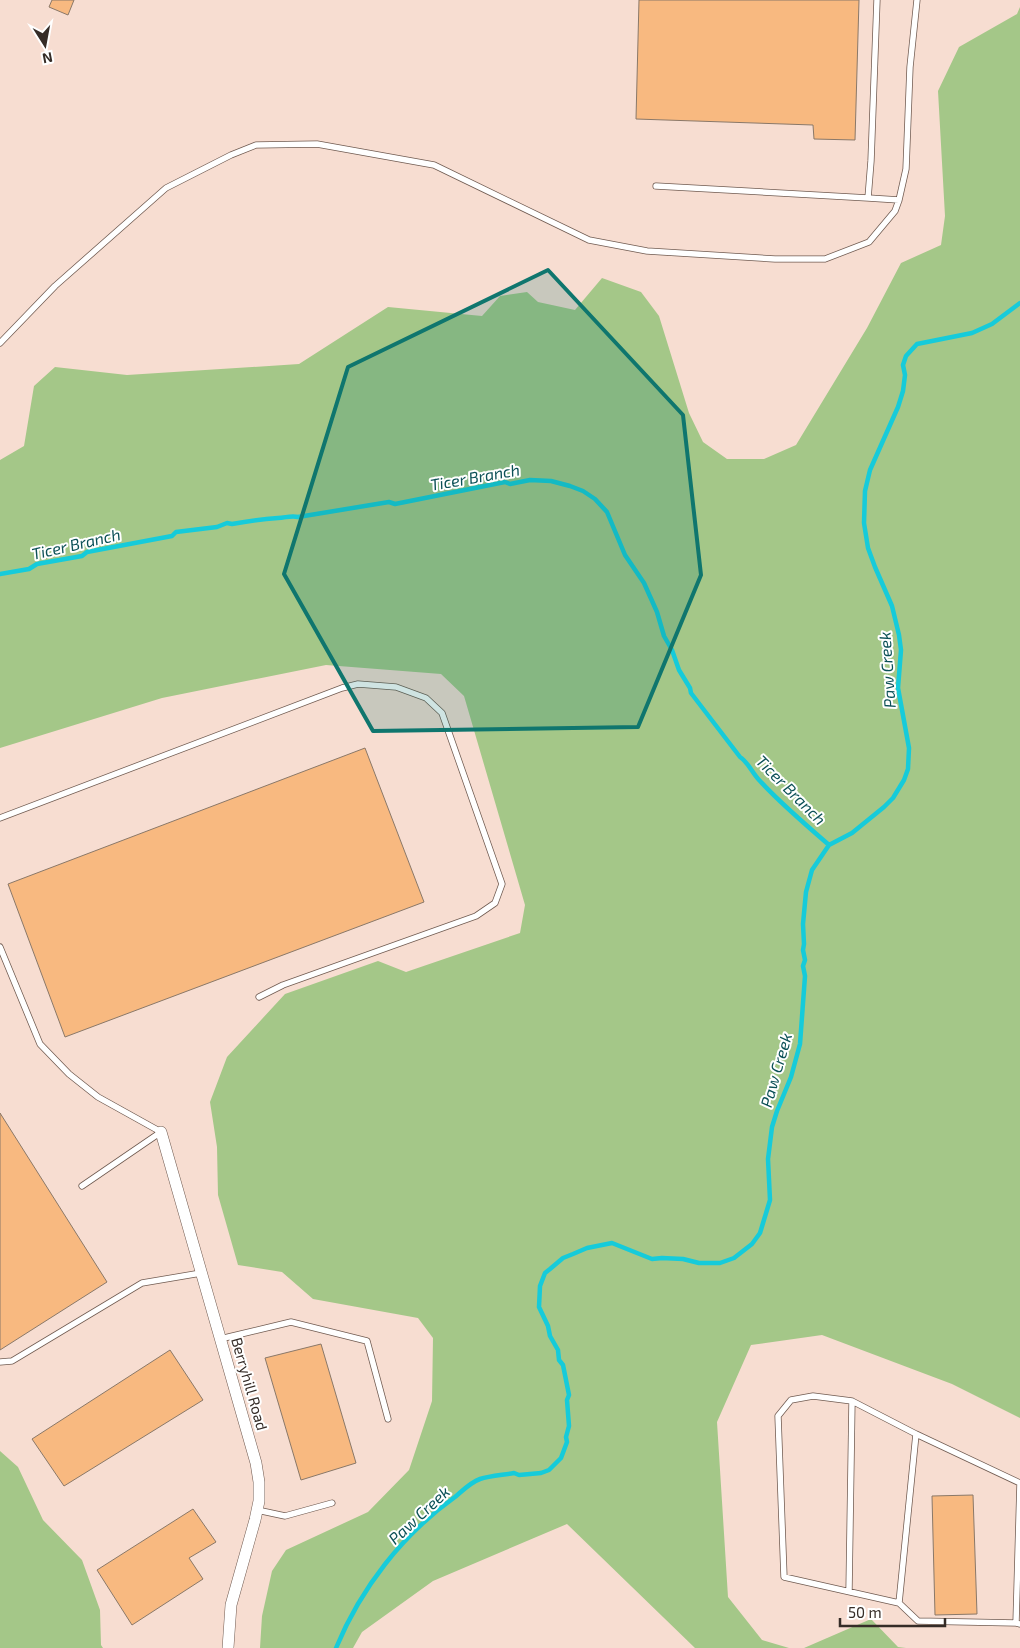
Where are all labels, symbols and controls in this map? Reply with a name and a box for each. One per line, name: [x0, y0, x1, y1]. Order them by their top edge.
north arrow: [20, 20, 70, 70]
text: N: [41, 49, 54, 68]
water label: Ticer Branch: [429, 459, 521, 494]
water label: Ticer Branch: [30, 524, 122, 563]
water label: Paw Creek: [874, 631, 899, 709]
water label: Ticer Branch: [753, 751, 830, 828]
water label: Paw Creek: [756, 1030, 795, 1109]
street label: Berryhill Road: [228, 1335, 272, 1432]
water label: Paw Creek: [384, 1482, 453, 1548]
scale bar: [840, 1596, 945, 1628]
text: 50 m: [848, 1603, 882, 1621]

